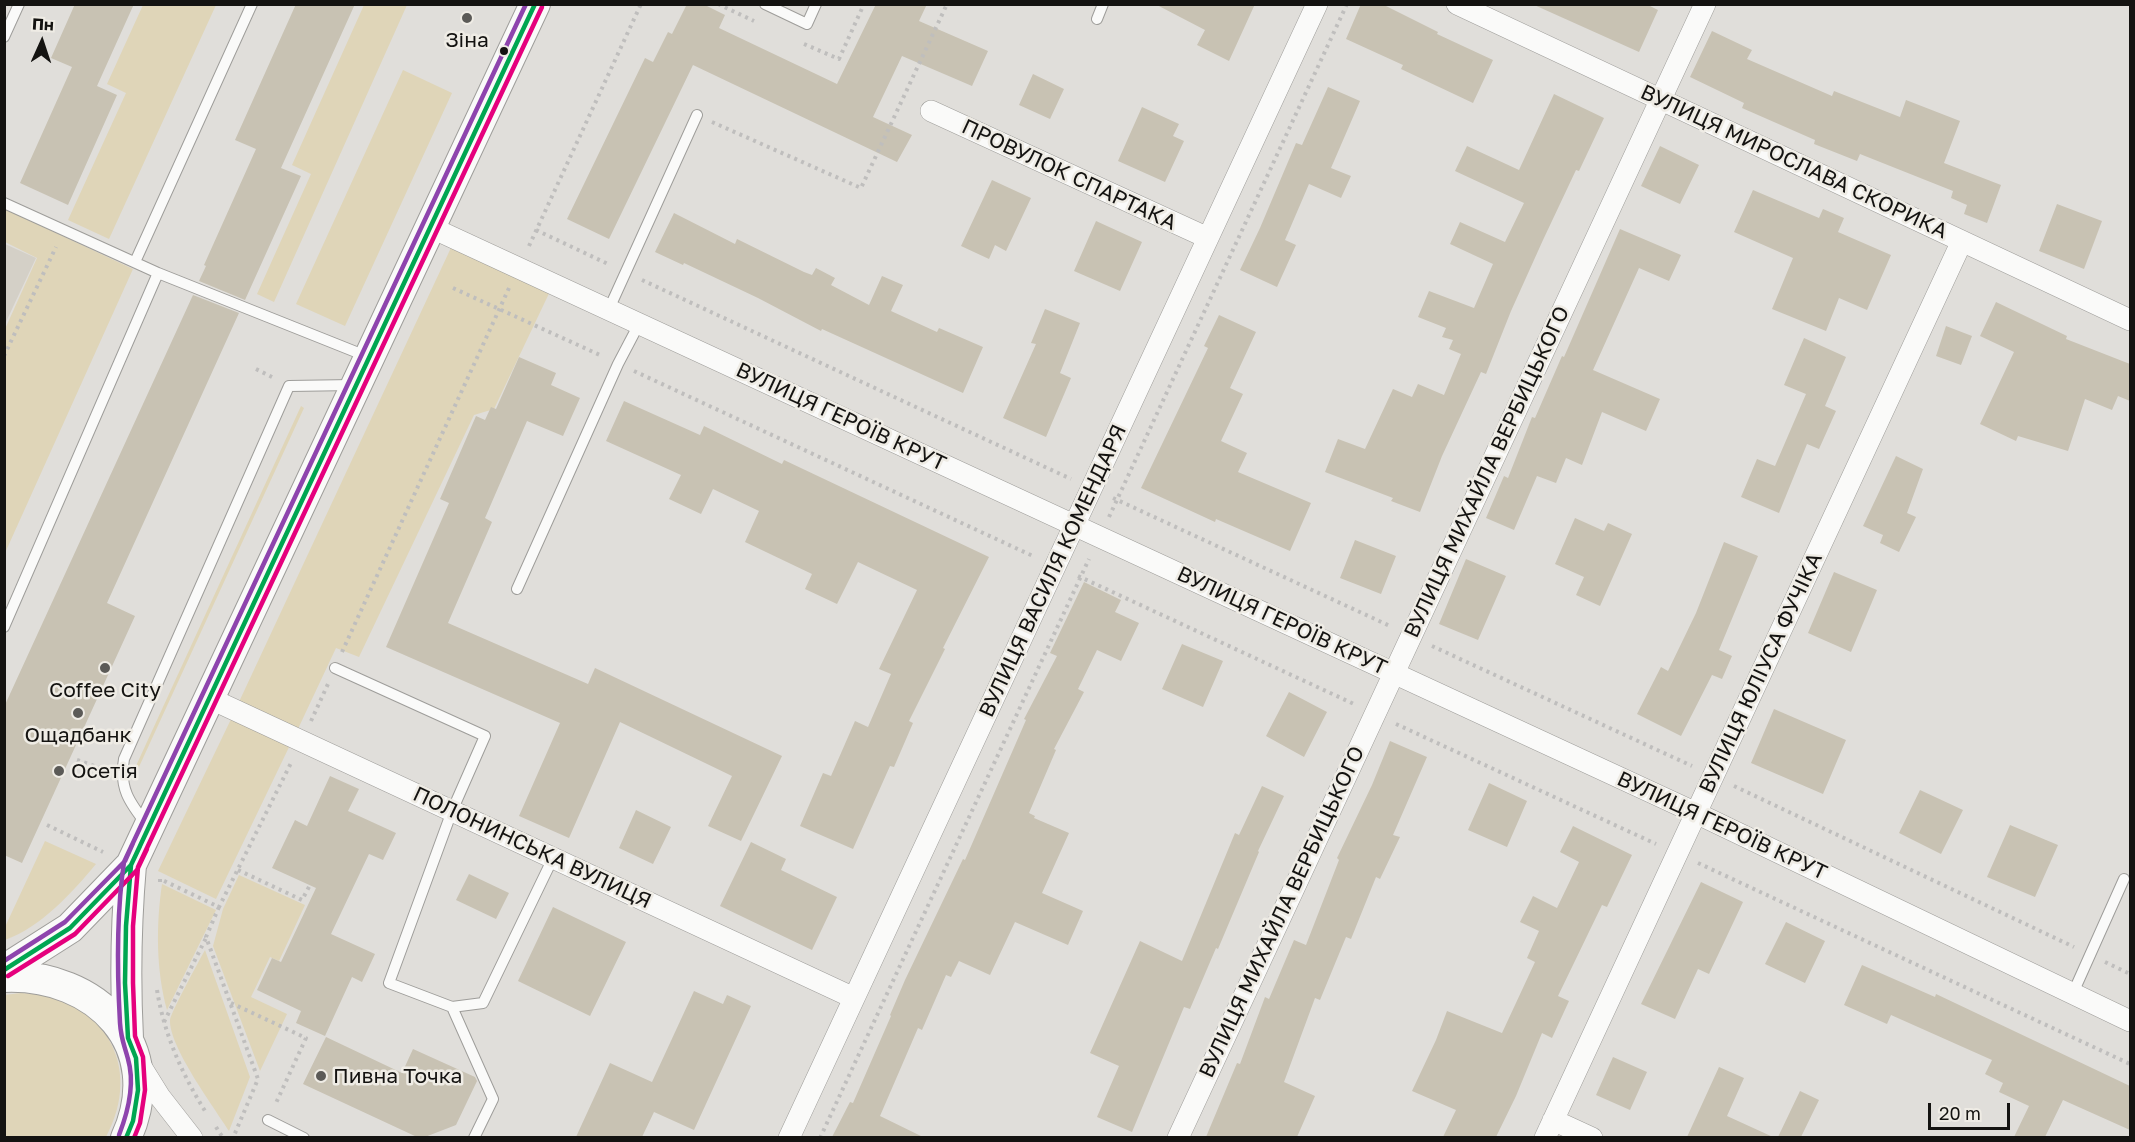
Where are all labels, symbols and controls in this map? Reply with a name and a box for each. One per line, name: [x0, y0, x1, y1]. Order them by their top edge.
marker: Зіна: [460, 11, 474, 25]
north arrow: [12, 12, 72, 72]
text: Пн: [32, 13, 54, 35]
place label: Зіна: [445, 27, 489, 53]
unlabelled marker: [498, 45, 510, 57]
street label: ВУЛИЦЯ МИРОСЛАВА СКОРИКА: [1637, 80, 1951, 244]
street label: ПРОВУЛОК СПАРТАКА: [958, 114, 1180, 236]
street label: ВУЛИЦЯ МИХАЙЛА ВЕРБИЦЬКОГО: [1399, 302, 1575, 642]
street label: ВУЛИЦЯ ГЕРОЇВ КРУТ: [732, 357, 950, 477]
street label: ВУЛИЦЯ ВАСИЛЯ КОМЕНДАРЯ: [974, 421, 1132, 721]
street label: ВУЛИЦЯ ЮЛІУСА ФУЧІКА: [1694, 549, 1828, 797]
street label: ВУЛИЦЯ ГЕРОЇВ КРУТ: [1173, 561, 1391, 681]
marker: Coffee City: [98, 661, 112, 675]
place label: Coffee City: [49, 677, 161, 703]
marker: Ощадбанк: [71, 706, 85, 720]
place label: Ощадбанк: [24, 722, 132, 748]
street label: ВУЛИЦЯ МИХАЙЛА ВЕРБИЦЬКОГО: [1194, 742, 1370, 1082]
place label: Осетія: [71, 758, 138, 784]
marker: Осетія: [52, 764, 66, 778]
street label: ВУЛИЦЯ ГЕРОЇВ КРУТ: [1613, 766, 1831, 886]
street label: ПОЛОНИНСЬКА ВУЛИЦЯ: [409, 782, 655, 914]
place label: Пивна Точка: [333, 1063, 462, 1089]
marker: Пивна Точка: [314, 1069, 328, 1083]
scale bar: [1931, 1091, 2014, 1129]
text: 20 m: [1939, 1102, 1981, 1124]

